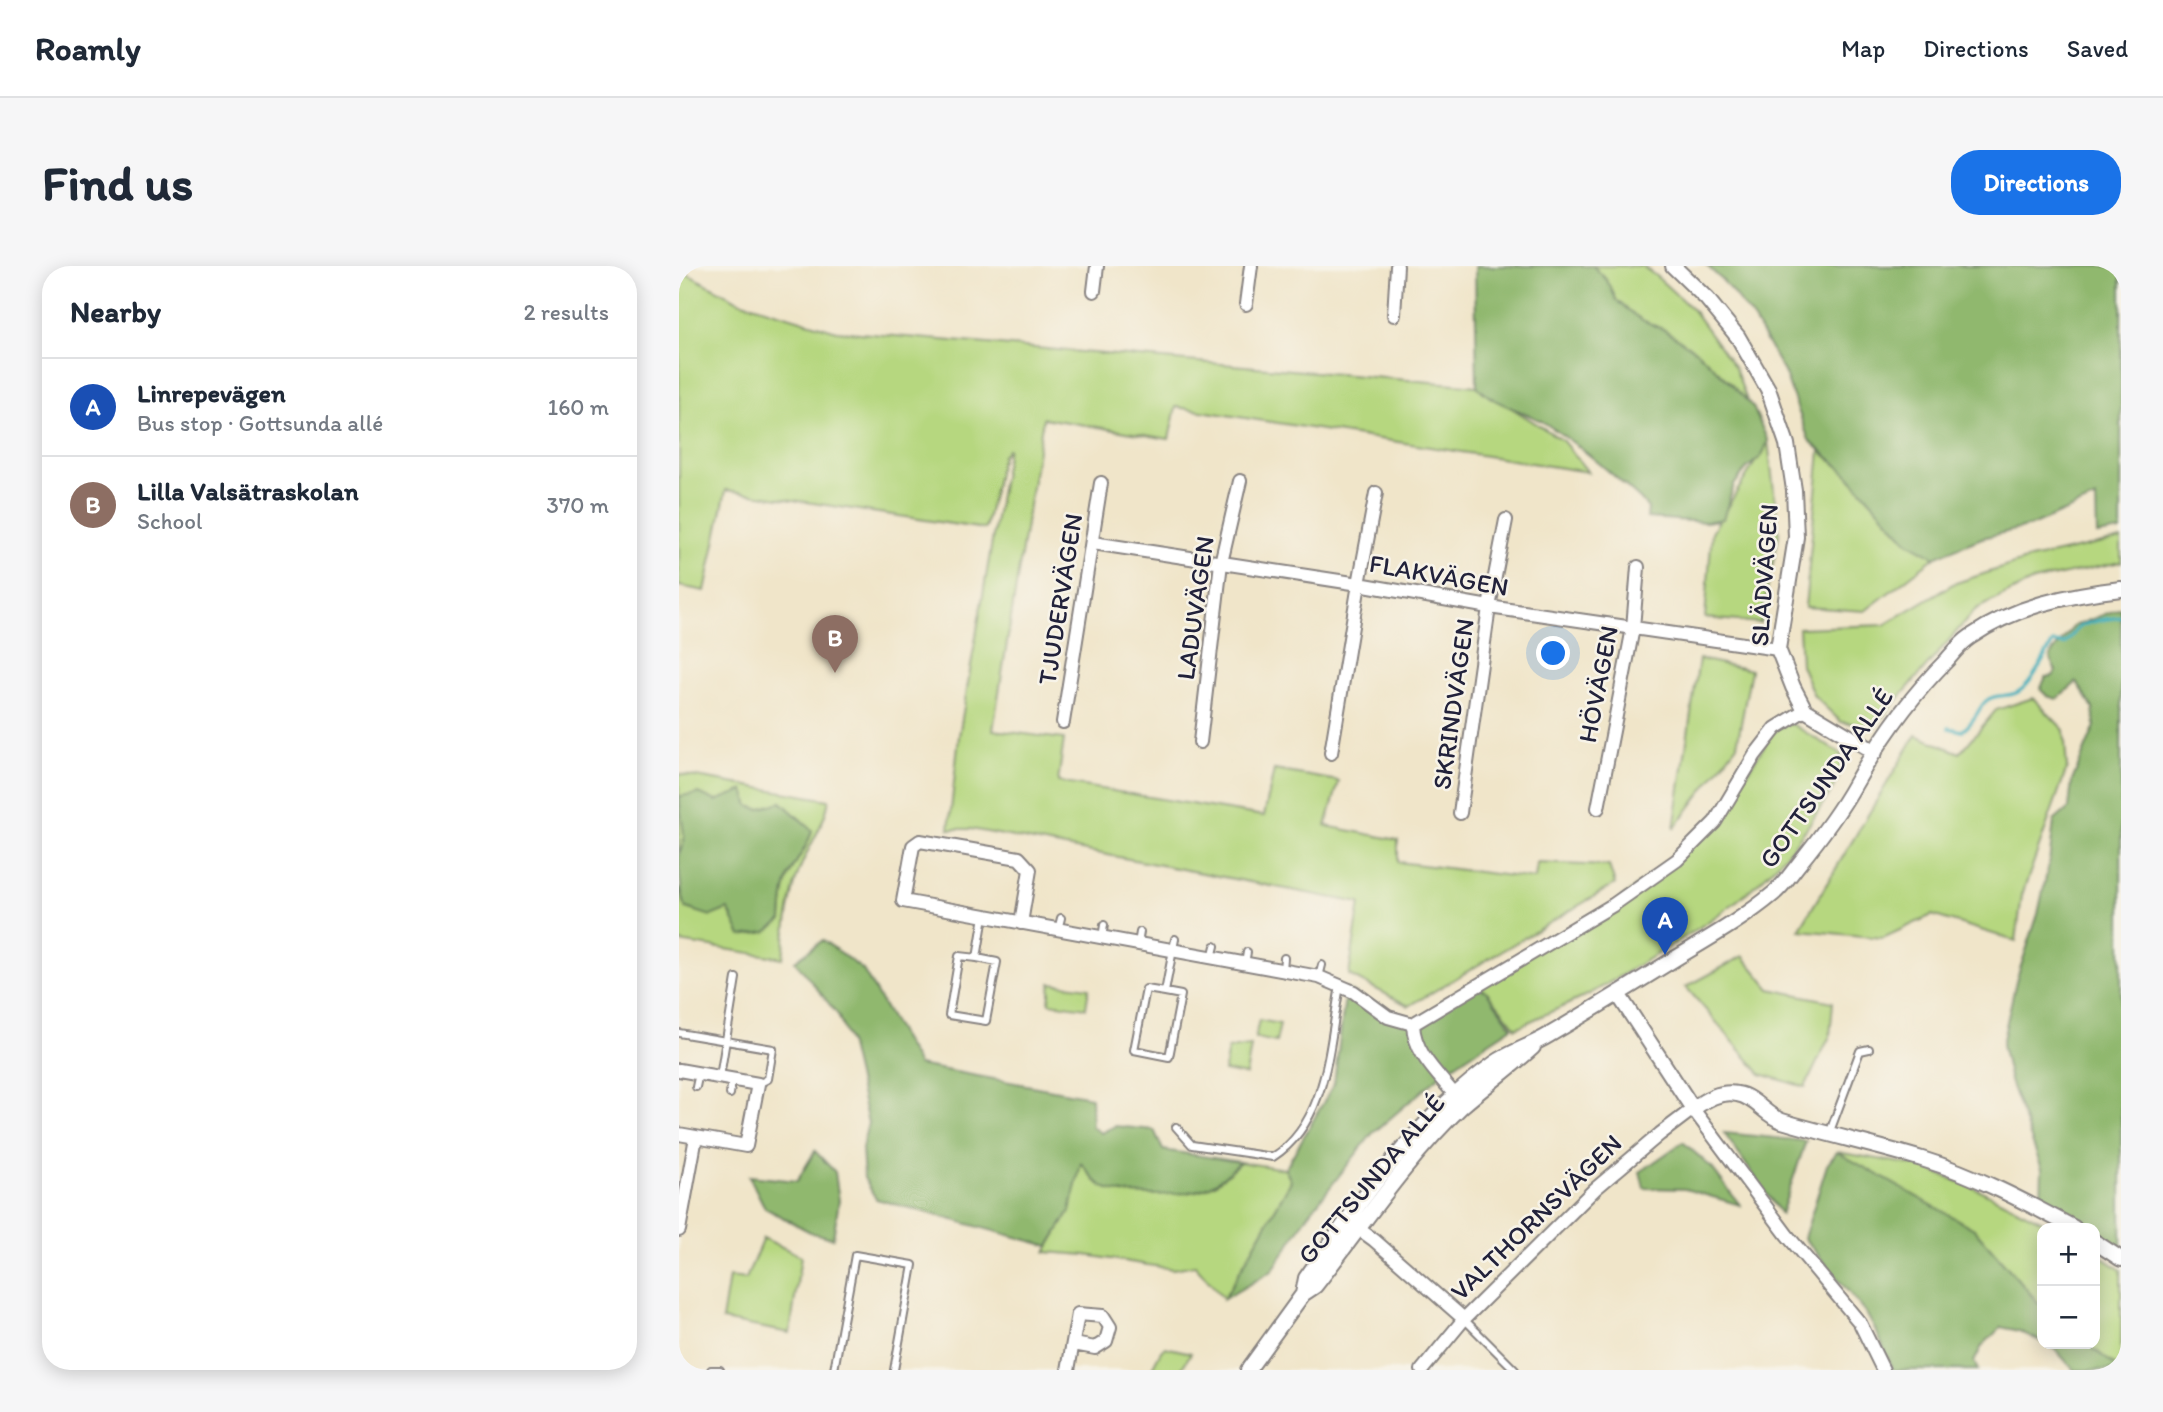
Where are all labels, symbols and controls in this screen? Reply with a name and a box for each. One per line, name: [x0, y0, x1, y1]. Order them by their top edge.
text: Roamly: [35, 29, 141, 68]
text: Map: [1841, 34, 1885, 63]
text: Directions: [1923, 34, 2029, 63]
text: Saved: [2067, 34, 2128, 63]
button: Directions: [1951, 150, 2121, 215]
text: Find us: [42, 153, 193, 212]
text: Nearby: [70, 293, 161, 330]
text: 2 results: [523, 298, 609, 326]
text: Linrepevägen: [137, 377, 286, 409]
text: A: [86, 393, 100, 421]
text: 160 m: [547, 393, 609, 421]
text: Bus stop · Gottsunda allé: [137, 409, 383, 437]
text: Lilla Valsätraskolan: [137, 475, 359, 507]
text: B: [86, 491, 100, 519]
text: 370 m: [546, 491, 609, 519]
street label: SLÄDVÄGEN: [1743, 503, 1785, 647]
text: School: [137, 507, 202, 535]
street label: TJUDERVÄGEN: [1031, 511, 1089, 687]
street label: LADUVÄGEN: [1169, 534, 1221, 682]
street label: FLAKVÄGEN: [1367, 547, 1511, 603]
pin: B: [812, 615, 858, 673]
street label: SKRINDVÄGEN: [1425, 616, 1481, 792]
street label: HÖVÄGEN: [1571, 623, 1625, 745]
your location: [1536, 636, 1570, 670]
street label: GOTTSUNDA ALLÉ: [1752, 682, 1900, 874]
pin: A: [1642, 897, 1688, 955]
street label: GOTTSUNDA ALLÉ: [1291, 1087, 1451, 1271]
street label: VALTHORNSVÄGEN: [1444, 1127, 1628, 1307]
map controls: [2037, 1223, 2100, 1349]
button: +: [2037, 1223, 2100, 1286]
button: −: [2037, 1286, 2100, 1349]

